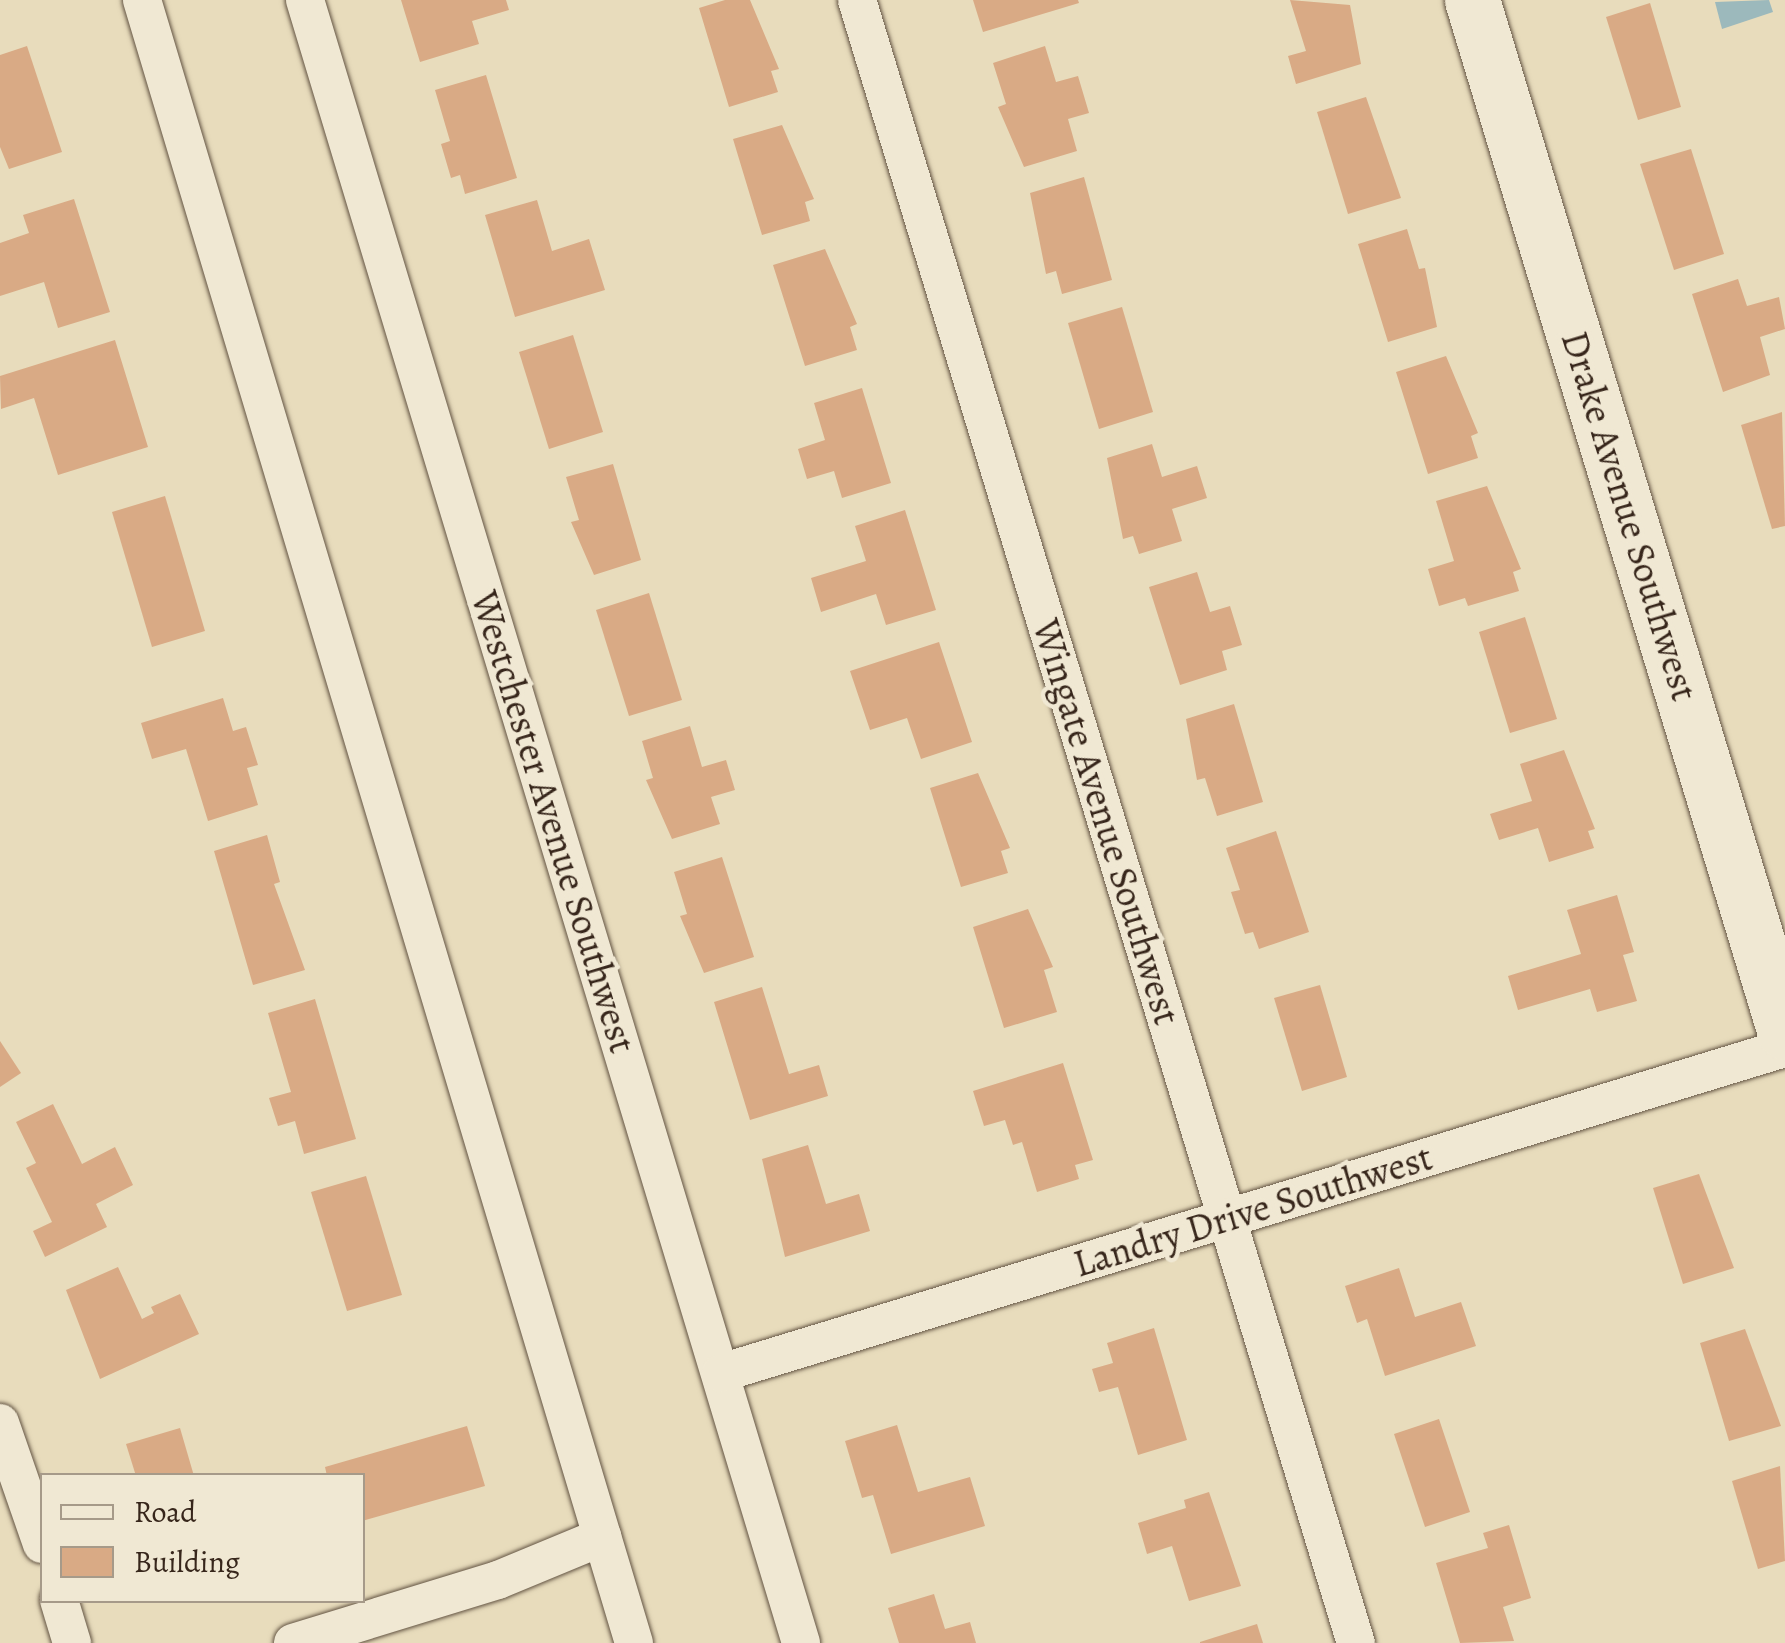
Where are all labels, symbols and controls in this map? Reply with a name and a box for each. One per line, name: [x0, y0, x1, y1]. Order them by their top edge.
street label: Drake Avenue Southwest: [1551, 326, 1707, 706]
street label: Westchester Avenue Southwest: [461, 586, 645, 1058]
street label: Wingate Avenue Southwest: [1023, 614, 1189, 1030]
street label: Landry Drive Southwest: [1068, 1135, 1438, 1287]
legend: [40, 1473, 365, 1603]
text: Road: [134, 1492, 196, 1532]
text: Building: [134, 1542, 240, 1582]

